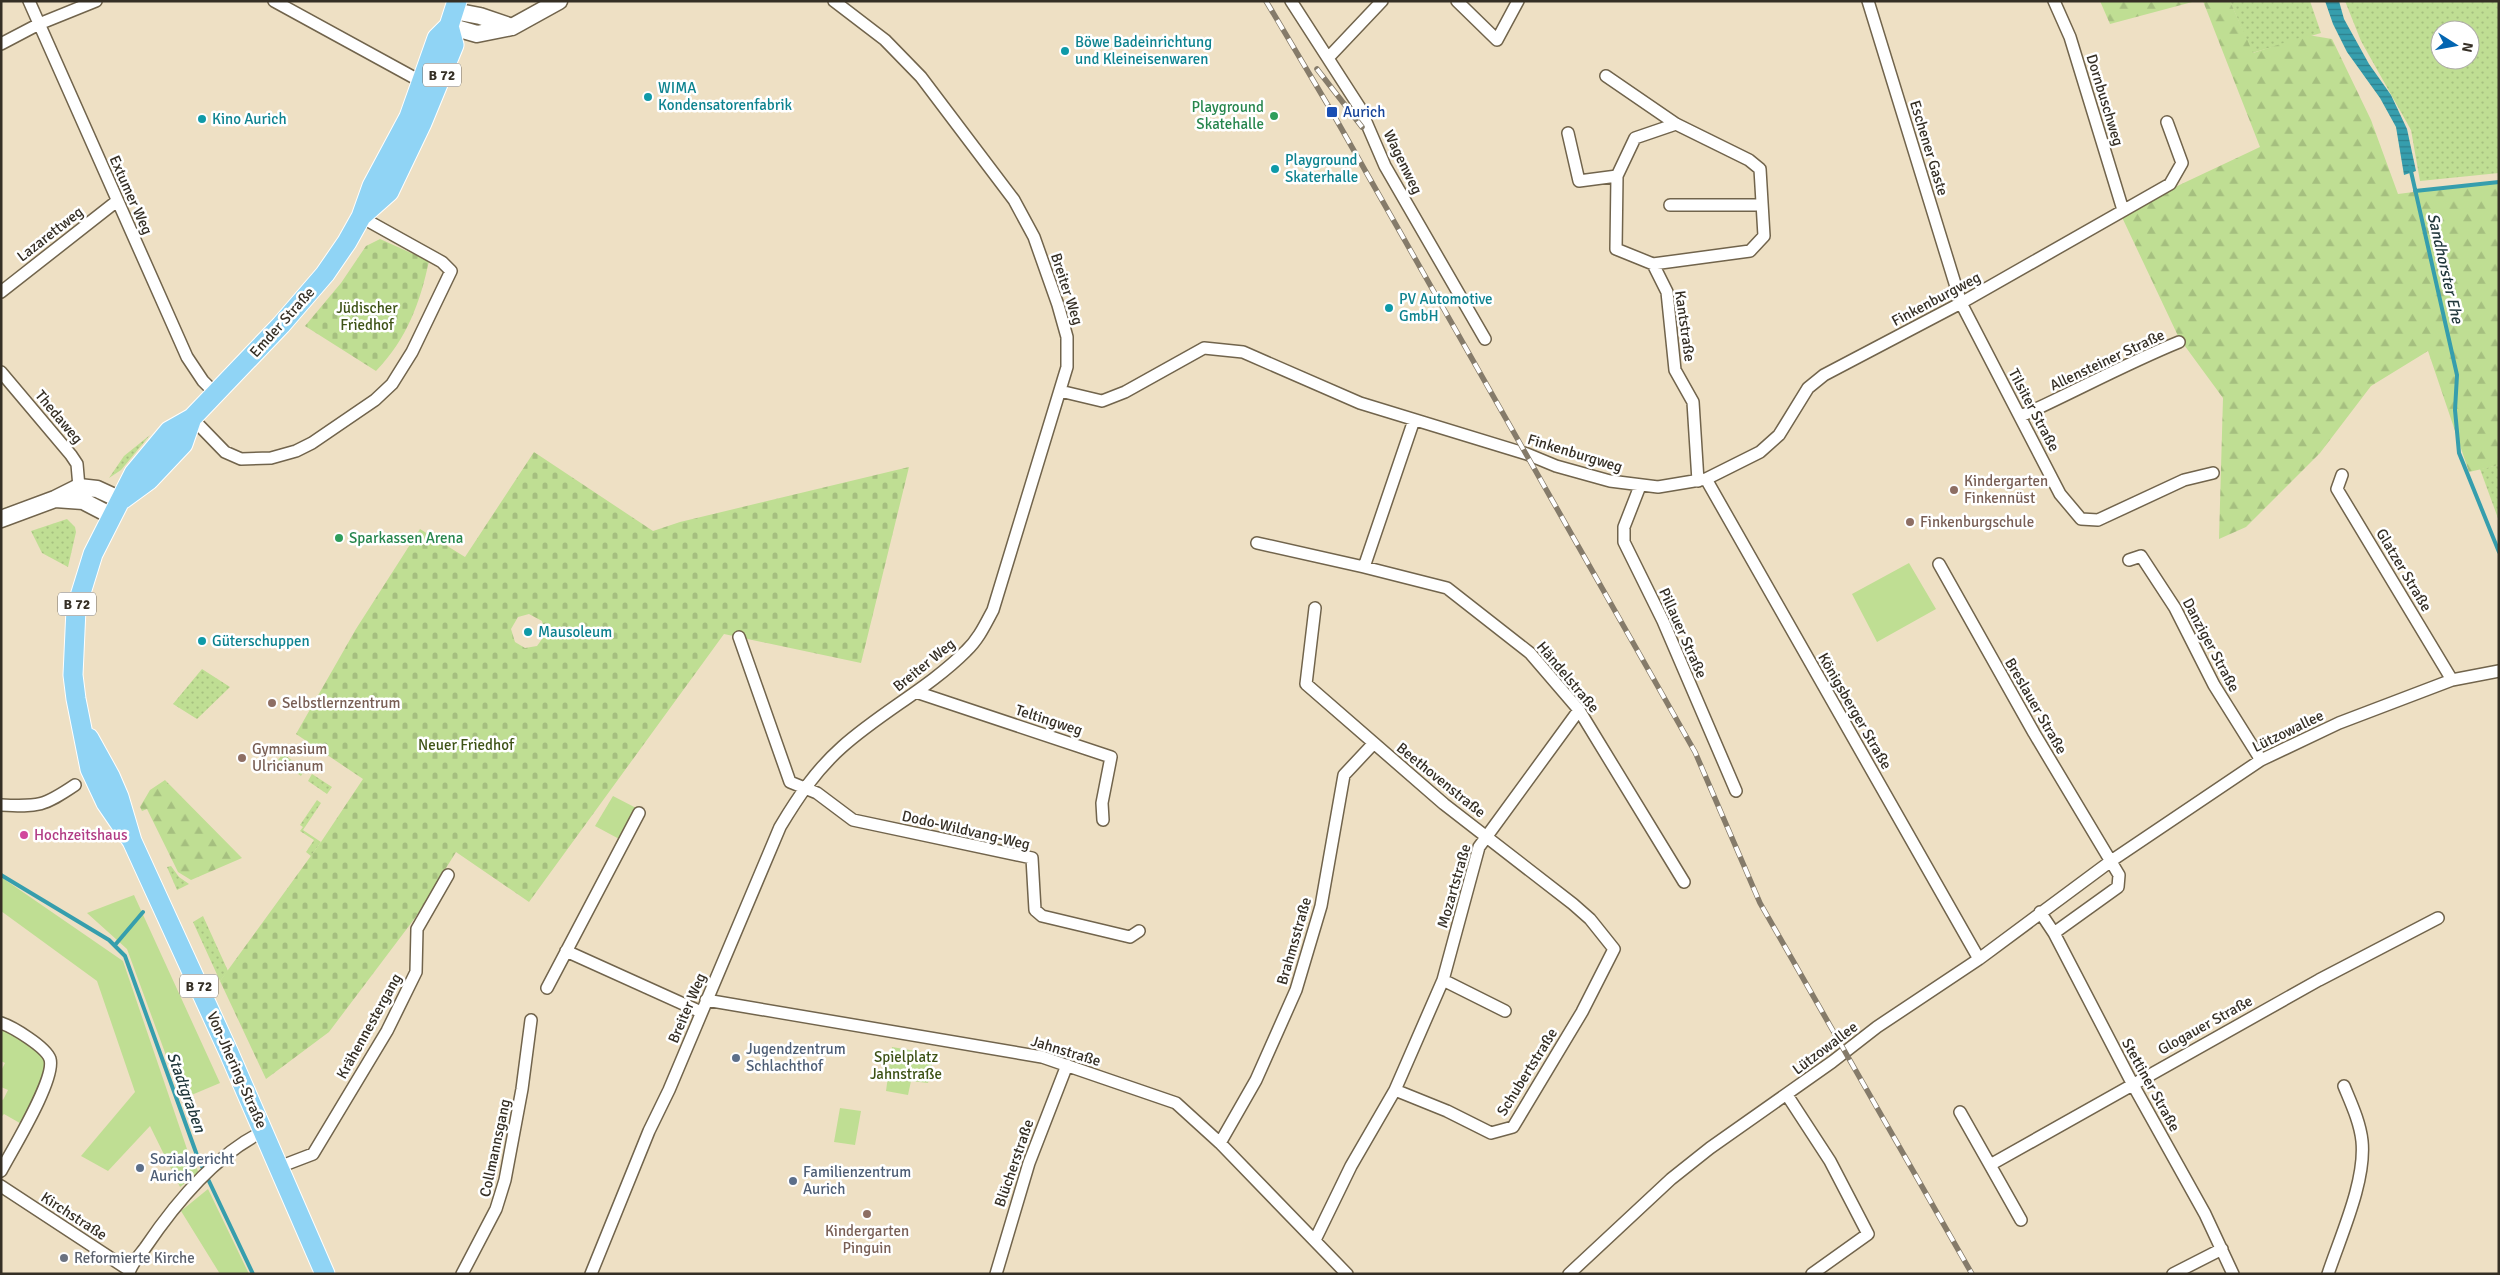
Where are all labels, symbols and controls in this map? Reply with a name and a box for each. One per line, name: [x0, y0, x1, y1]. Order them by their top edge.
north arrow: [2430, 20, 2480, 70]
place label: Böwe Badeinrichtung und Kleineisenwaren: [1075, 33, 1212, 68]
text: N: [2458, 41, 2477, 54]
marker: Böwe Badeinrichtung und Kleineisenwaren: [1059, 45, 1071, 57]
street label: Dornbuschweg: [2083, 52, 2128, 148]
road number: B 72: [423, 64, 461, 86]
place label: WIMA Kondensatorenfabrik: [658, 79, 793, 114]
marker: WIMA Kondensatorenfabrik: [642, 91, 654, 103]
place label: Playground Skatehalle: [1191, 98, 1264, 133]
street label: Eschener Gaste: [1906, 98, 1952, 198]
place label: Aurich: [1343, 103, 1385, 121]
marker: Aurich: [1325, 105, 1339, 119]
place label: Kino Aurich: [212, 110, 287, 128]
marker: Playground Skatehalle: [1268, 110, 1280, 122]
marker: Kino Aurich: [196, 113, 208, 125]
street label: Wagenweg: [1380, 127, 1426, 197]
place label: Playground Skaterhalle: [1285, 151, 1358, 186]
street label: Extumer Weg: [106, 153, 156, 237]
marker: Playground Skaterhalle: [1269, 163, 1281, 175]
street label: Lazarettweg: [13, 203, 87, 265]
water label: Sandhorster Ehe: [2423, 211, 2468, 326]
street label: Breiter Weg: [1047, 251, 1087, 327]
street label: Finkenburgweg: [1888, 268, 1984, 330]
street label: Emder Straße: [246, 283, 318, 361]
street label: Kantstraße: [1671, 289, 1699, 363]
place label: PV Automotive GmbH: [1399, 290, 1493, 325]
park label: Jüdischer Friedhof: [336, 299, 398, 334]
marker: PV Automotive GmbH: [1383, 302, 1395, 314]
street label: Allensteiner Straße: [2047, 326, 2167, 394]
street label: Tilsiter Straße: [2005, 365, 2063, 455]
street label: Thedaweg: [31, 387, 87, 448]
street label: Finkenburgweg: [1525, 430, 1625, 476]
place label: Kindergarten Finkennüst: [1964, 472, 2048, 507]
marker: Kindergarten Finkennüst: [1948, 484, 1960, 496]
place label: Finkenburgschule: [1920, 513, 2034, 531]
marker: Finkenburgschule: [1904, 516, 1916, 528]
street label: Glatzer Straße: [2372, 525, 2436, 615]
place label: Sparkassen Arena: [349, 529, 463, 547]
marker: Sparkassen Arena: [333, 532, 345, 544]
street label: Pillauer Straße: [1655, 585, 1711, 681]
road number: B 72: [58, 592, 96, 616]
street label: Danziger Straße: [2179, 595, 2243, 695]
place label: Mausoleum: [538, 623, 612, 641]
marker: Mausoleum: [522, 626, 534, 638]
place label: Güterschuppen: [212, 632, 310, 650]
street label: Breiter Weg: [889, 634, 959, 695]
marker: Güterschuppen: [196, 635, 208, 647]
street label: Händelstraße: [1533, 638, 1603, 716]
street label: Königsberger Straße: [1814, 649, 1896, 773]
street label: Breslauer Straße: [2001, 655, 2071, 757]
place label: Selbstlernzentrum: [282, 694, 401, 712]
marker: Selbstlernzentrum: [266, 697, 278, 709]
street label: Teltingweg: [1013, 701, 1085, 739]
street label: Lützowallee: [2249, 706, 2327, 756]
park label: Neuer Friedhof: [418, 736, 515, 754]
street label: Beethovenstraße: [1393, 739, 1489, 821]
place label: Gymnasium Ulricianum: [252, 740, 327, 775]
marker: Gymnasium Ulricianum: [236, 752, 248, 764]
street label: Dodo-Wildvang-Weg: [900, 807, 1032, 854]
place label: Hochzeitshaus: [34, 826, 128, 844]
marker: Hochzeitshaus: [18, 829, 30, 841]
street label: Mozartstraße: [1433, 842, 1475, 930]
street label: Brahmsstraße: [1273, 895, 1315, 987]
street label: Krähennestergang: [333, 970, 405, 1082]
street label: Breiter Weg: [664, 970, 710, 1046]
road number: B 72: [180, 974, 218, 998]
street label: Glogauer Straße: [2155, 992, 2255, 1058]
street label: Von-Jhering-Straße: [203, 1009, 271, 1131]
street label: Lützowallee: [1789, 1018, 1861, 1078]
street label: Schubertstraße: [1493, 1025, 1561, 1119]
street label: Jahnstraße: [1029, 1032, 1103, 1070]
street label: Stettiner Straße: [2118, 1035, 2184, 1135]
place label: Jugendzentrum Schlachthof: [746, 1040, 846, 1075]
park label: Spielplatz Jahnstraße: [870, 1048, 942, 1083]
water label: Stadtgraben: [162, 1049, 210, 1136]
marker: Jugendzentrum Schlachthof: [730, 1052, 742, 1064]
street label: Collmannsgang: [476, 1097, 514, 1199]
street label: Blücherstraße: [991, 1117, 1037, 1209]
place label: Sozialgericht Aurich: [150, 1150, 234, 1185]
marker: Sozialgericht Aurich: [134, 1162, 146, 1174]
place label: Familienzentrum Aurich: [803, 1163, 911, 1198]
marker: Familienzentrum Aurich: [787, 1175, 799, 1187]
street label: Kirchstraße: [38, 1188, 110, 1244]
marker: Kindergarten Pinguin: [861, 1208, 873, 1220]
place label: Kindergarten Pinguin: [825, 1222, 909, 1257]
place label: Reformierte Kirche: [74, 1249, 195, 1267]
marker: Reformierte Kirche: [58, 1252, 70, 1264]

